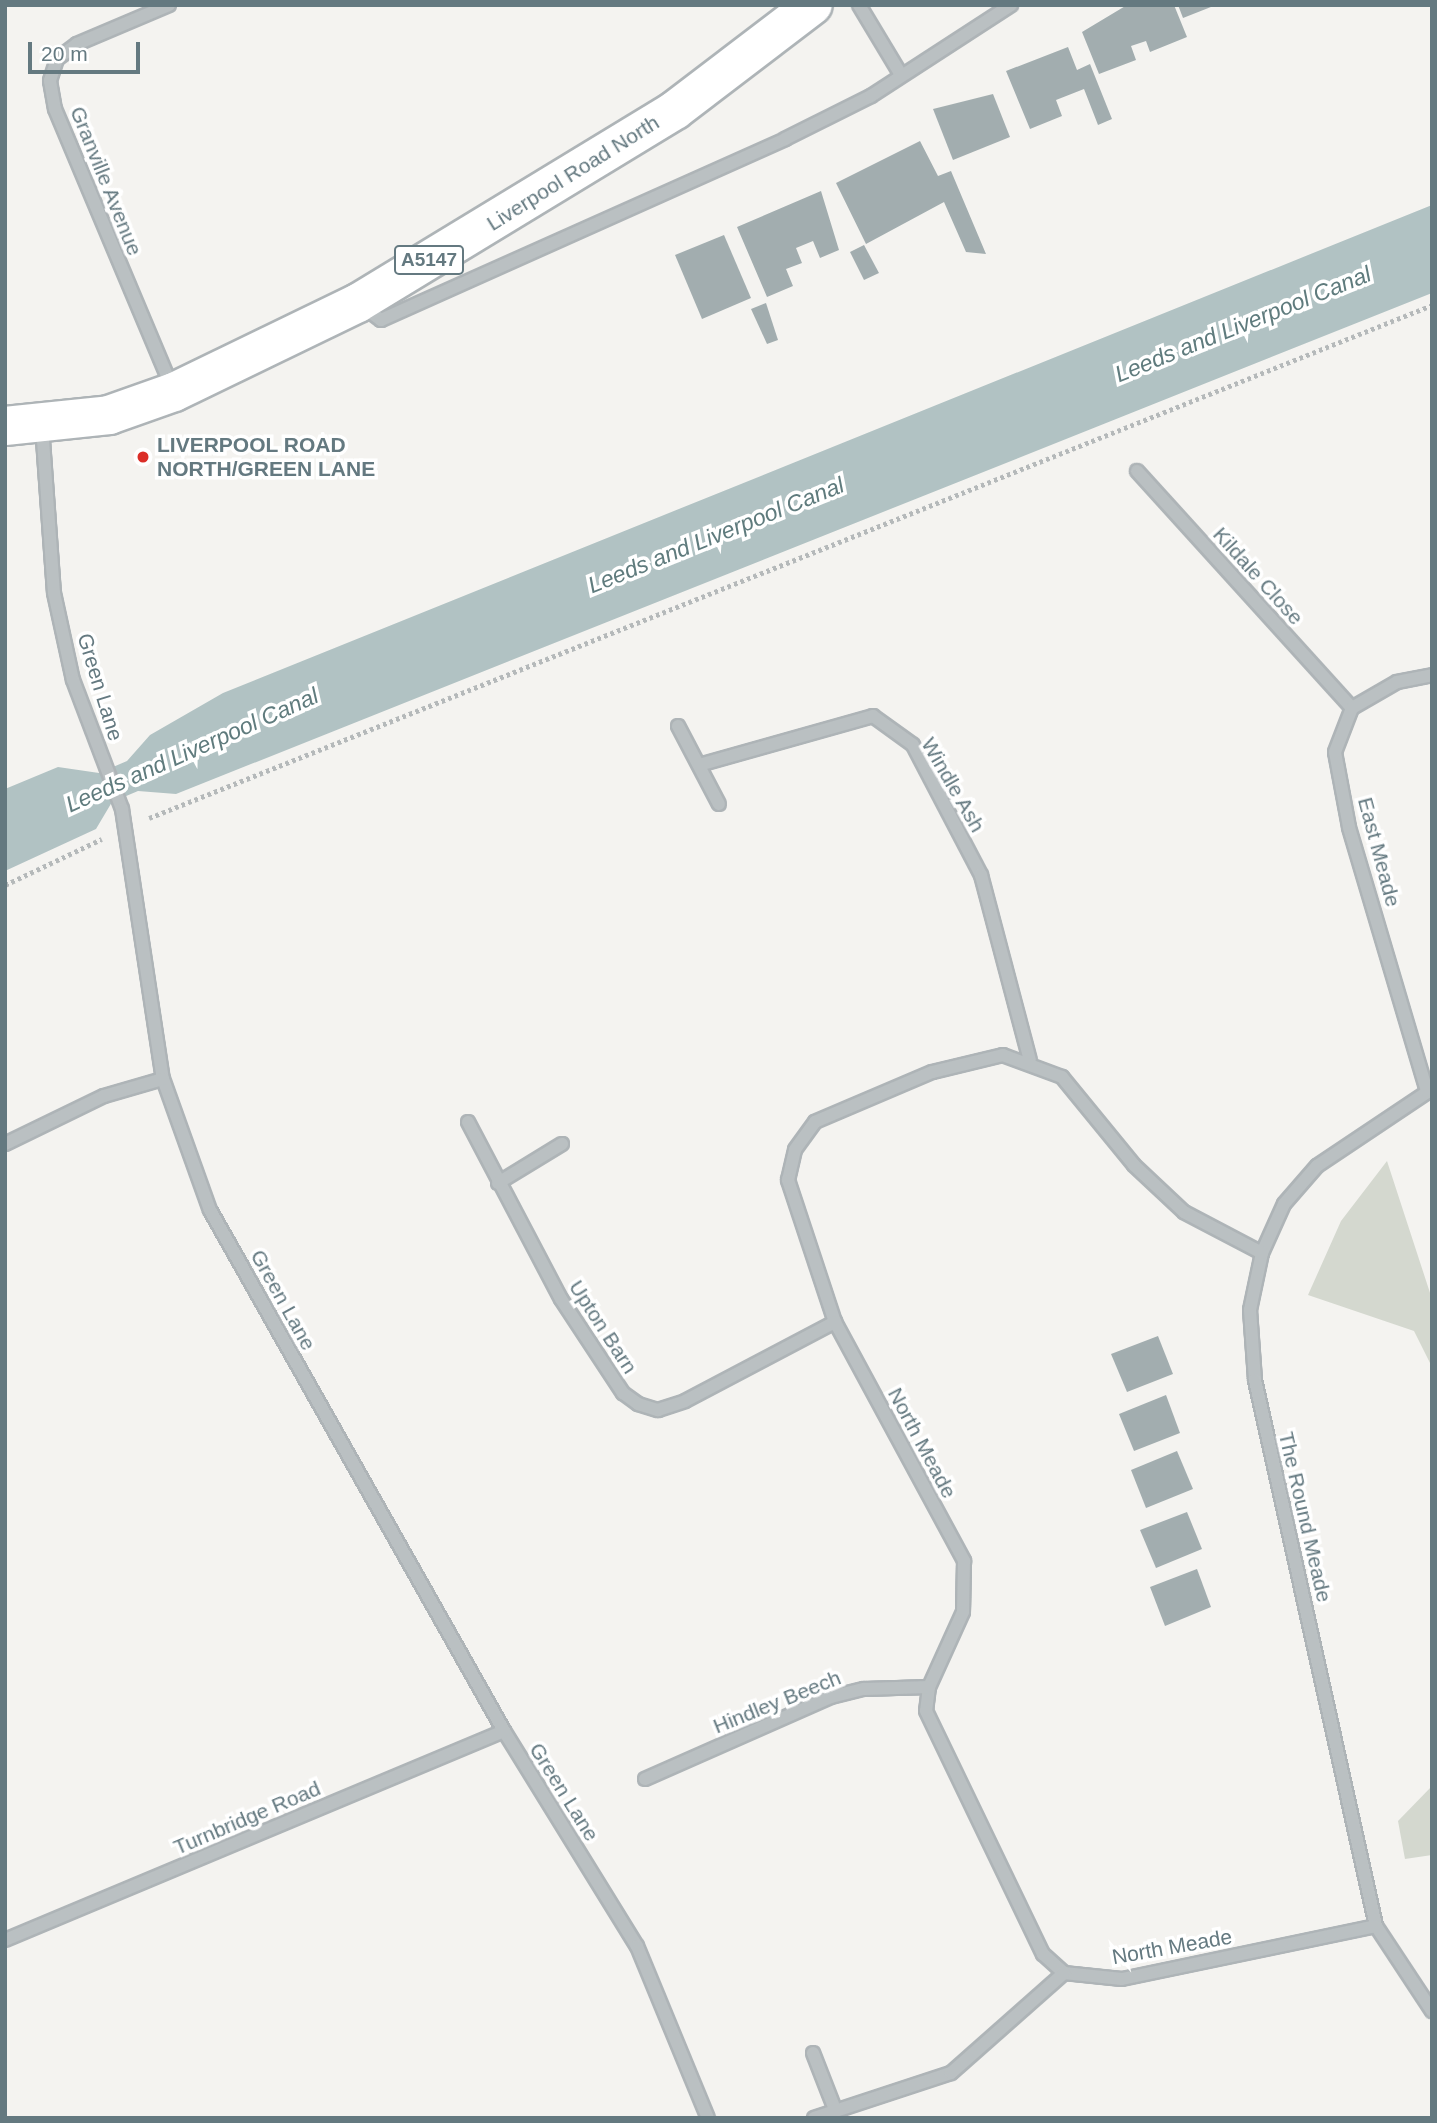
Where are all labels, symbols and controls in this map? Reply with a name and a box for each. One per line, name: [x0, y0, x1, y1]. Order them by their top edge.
scale bar: [32, 28, 144, 72]
text: 20 m: [41, 42, 88, 65]
street label: Granville Avenue: [64, 102, 148, 260]
street label: Liverpool Road North: [482, 110, 664, 236]
road number: A5147: [394, 244, 464, 276]
water label: Leeds and Liverpool Canal: [1111, 260, 1375, 388]
place label: LIVERPOOL ROAD NORTH/GREEN LANE: [157, 432, 375, 482]
marker: LIVERPOOL ROAD NORTH/GREEN LANE: [135, 449, 151, 465]
water label: Leeds and Liverpool Canal: [584, 471, 848, 599]
street label: Kildale Close: [1208, 522, 1308, 630]
street label: Green Lane: [72, 630, 128, 744]
water label: Leeds and Liverpool Canal: [61, 682, 323, 818]
street label: Windle Ash: [916, 733, 990, 837]
street label: East Meade: [1352, 795, 1406, 909]
street label: Green Lane: [245, 1245, 321, 1355]
street label: Upton Barn: [564, 1276, 642, 1378]
street label: North Meade: [882, 1383, 962, 1503]
street label: The Round Meade: [1273, 1429, 1337, 1605]
street label: Hindley Beech: [710, 1665, 844, 1739]
street label: Green Lane: [524, 1738, 604, 1846]
street label: Turnbridge Road: [170, 1776, 324, 1860]
street label: North Meade: [1110, 1924, 1234, 1970]

